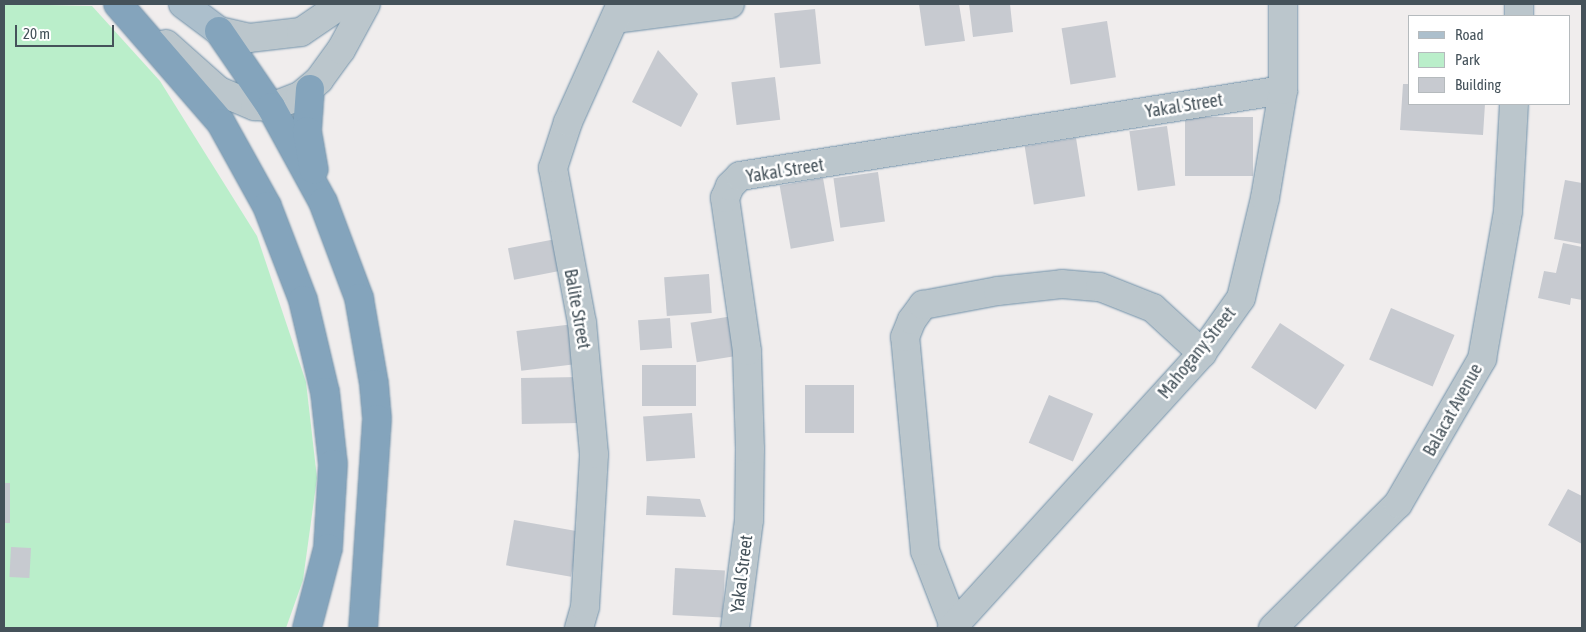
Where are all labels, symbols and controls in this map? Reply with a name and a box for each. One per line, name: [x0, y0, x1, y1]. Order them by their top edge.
scale bar: [18, 15, 116, 47]
legend: [1408, 15, 1571, 105]
text: 20 m: [23, 25, 50, 42]
text: Road: [1455, 26, 1484, 43]
text: Park: [1455, 51, 1480, 68]
text: Building: [1455, 76, 1501, 93]
street label: Yakal Street: [1144, 89, 1224, 123]
street label: Yakal Street: [745, 154, 825, 188]
street label: Balite Street: [559, 267, 595, 351]
street label: Mahogany Street: [1154, 303, 1240, 403]
street label: Balacat Avenue: [1419, 360, 1487, 460]
street label: Yakal Street: [727, 534, 757, 614]

